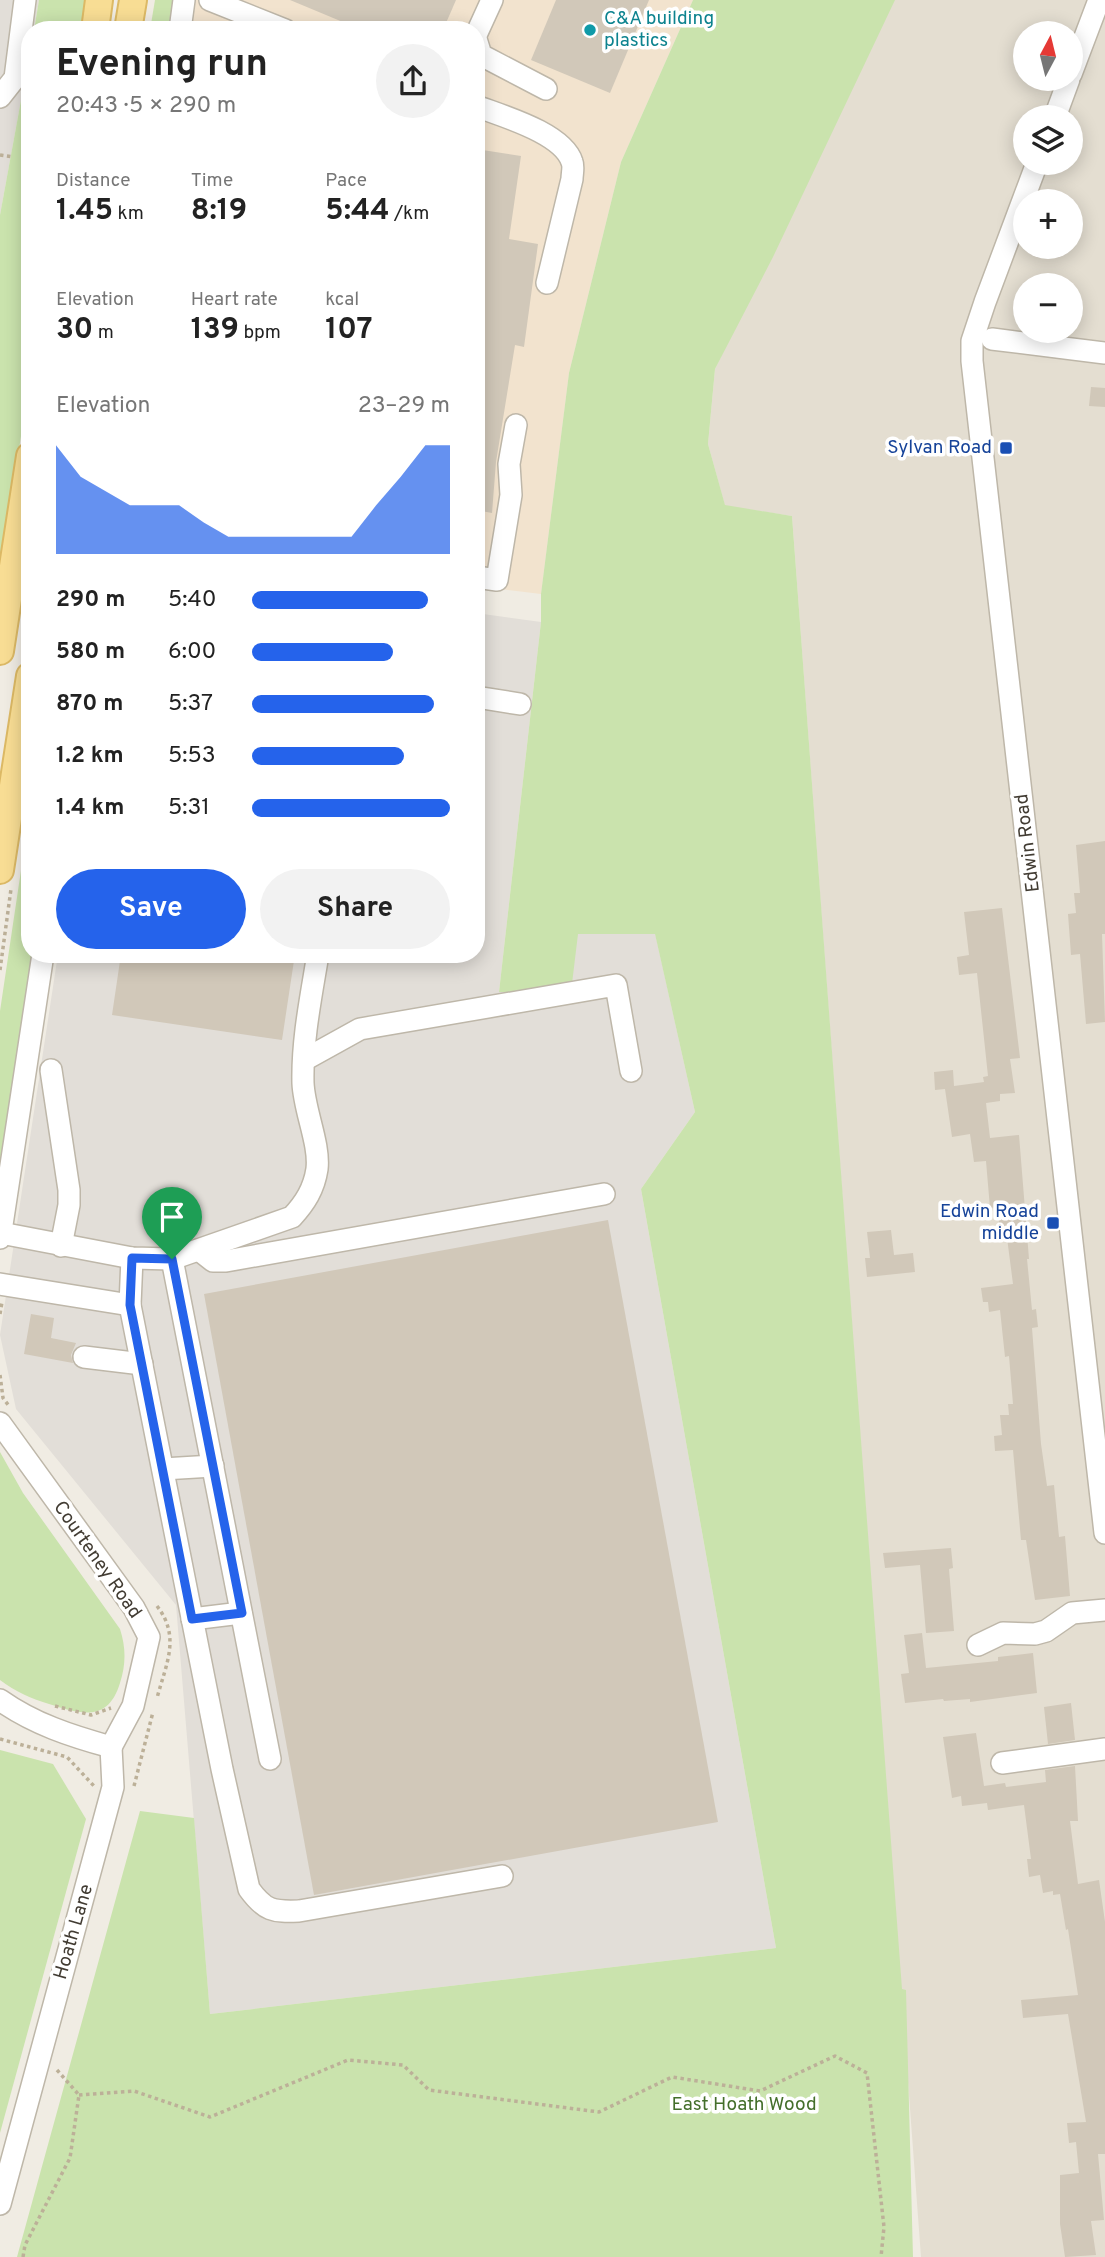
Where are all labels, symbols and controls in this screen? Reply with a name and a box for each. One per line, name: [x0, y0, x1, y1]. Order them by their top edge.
place label: C&A building plastics: [604, 7, 714, 53]
north arrow: [1013, 21, 1083, 91]
map controls: [1013, 21, 1083, 343]
marker: C&A building plastics: [582, 22, 598, 38]
text: Evening run: [56, 41, 268, 90]
button: share: [376, 44, 450, 118]
text: 20:43 · 5 × 290 m: [56, 92, 236, 121]
button: layers: [1013, 105, 1083, 175]
text: Distance: [56, 169, 131, 193]
text: Time: [191, 169, 233, 193]
text: Pace: [325, 169, 367, 193]
button: +: [1013, 189, 1083, 259]
text: 1.45: [56, 193, 113, 230]
text: 8:19: [191, 193, 247, 230]
text: 5:44: [325, 193, 390, 230]
text: km: [113, 202, 144, 226]
text: /km: [390, 202, 429, 226]
button: −: [1013, 273, 1083, 343]
text: Elevation: [56, 288, 134, 312]
text: Heart rate: [191, 288, 278, 312]
text: kcal: [325, 288, 359, 312]
text: 30: [56, 312, 93, 349]
text: 139: [191, 312, 239, 349]
text: 107: [325, 312, 373, 349]
text: m: [93, 321, 114, 345]
text: bpm: [239, 321, 281, 345]
text: Elevation: [56, 392, 151, 421]
text: 23–29 m: [358, 392, 450, 421]
place label: Sylvan Road: [887, 436, 992, 460]
marker: Sylvan Road: [998, 440, 1014, 456]
text: 290 m: [56, 586, 125, 615]
text: 5:40: [168, 586, 217, 615]
text: 580 m: [56, 638, 125, 667]
text: 6:00: [168, 638, 216, 667]
text: 870 m: [56, 690, 123, 719]
text: 5:37: [168, 690, 213, 719]
text: 1.2 km: [56, 742, 124, 771]
text: 5:53: [168, 742, 216, 771]
street label: Edwin Road: [1010, 792, 1046, 894]
text: 1.4 km: [56, 794, 124, 823]
text: 5:31: [168, 794, 210, 823]
button: Save: [56, 869, 246, 949]
button: Share: [260, 869, 450, 949]
pin: [142, 1187, 202, 1259]
icon: arrive: [153, 1198, 191, 1236]
place label: Edwin Road middle: [940, 1200, 1039, 1246]
marker: Edwin Road middle: [1045, 1215, 1061, 1231]
street label: Courteney Road: [48, 1496, 146, 1624]
street label: Hoath Lane: [49, 1882, 99, 1982]
park label: East Hoath Wood: [671, 2093, 817, 2117]

